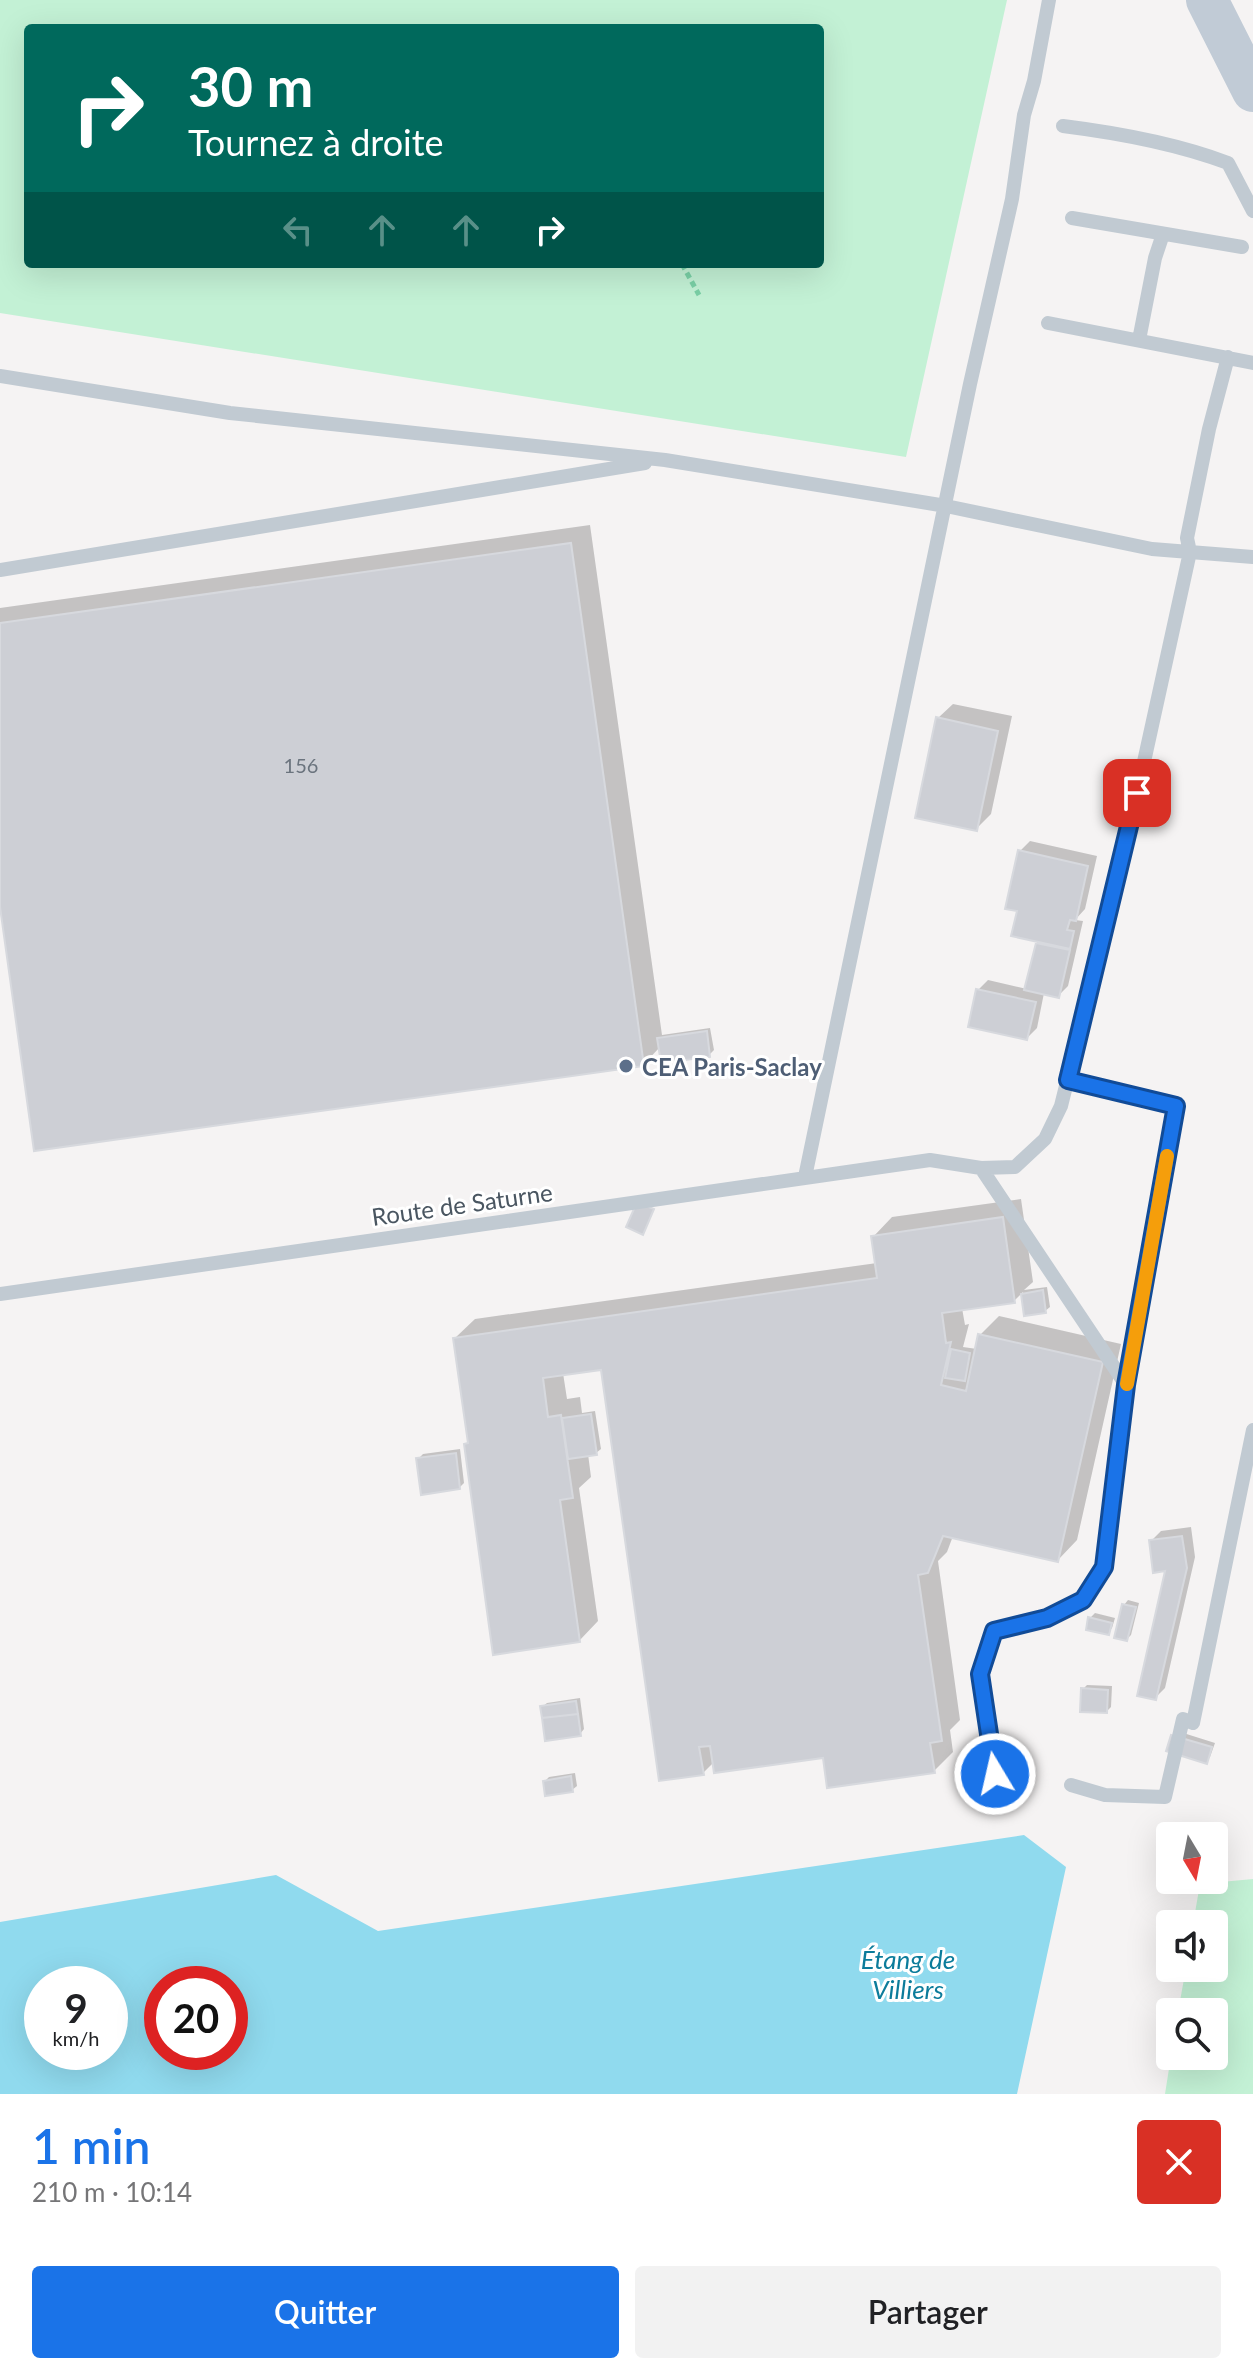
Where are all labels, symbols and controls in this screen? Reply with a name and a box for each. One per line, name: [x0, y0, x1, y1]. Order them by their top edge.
text: 30 m: [188, 52, 313, 119]
icon: right: [56, 56, 160, 160]
text: Tournez à droite: [188, 120, 444, 164]
icon: left: [276, 208, 320, 252]
icon: ahead: [360, 208, 404, 252]
icon: ahead: [444, 208, 488, 252]
icon: right: [528, 208, 572, 252]
house number: 156: [284, 753, 318, 777]
pin: [1103, 759, 1171, 827]
icon: arrive: [1115, 771, 1159, 815]
place label: CEA Paris-Saclay: [642, 1052, 822, 1081]
marker: CEA Paris-Saclay: [617, 1057, 635, 1075]
street label: Route de Saturne: [370, 1177, 554, 1231]
position arrow: [953, 1732, 1037, 1816]
north arrow: [1156, 1822, 1228, 1894]
map controls: [1156, 1822, 1228, 2070]
button: sound: [1156, 1910, 1228, 1982]
water label: Étang de Villiers: [861, 1943, 955, 2005]
speed limit sign: 20: [144, 1966, 248, 2070]
text: 9: [64, 1984, 88, 2032]
button: search: [1156, 1998, 1228, 2070]
text: km/h: [53, 2026, 99, 2050]
text: 1 min: [32, 2117, 150, 2174]
button: close: [1137, 2120, 1221, 2204]
text: 210 m · 10:14: [32, 2176, 192, 2208]
button: Quitter: [32, 2266, 619, 2358]
button: Partager: [635, 2266, 1221, 2358]

